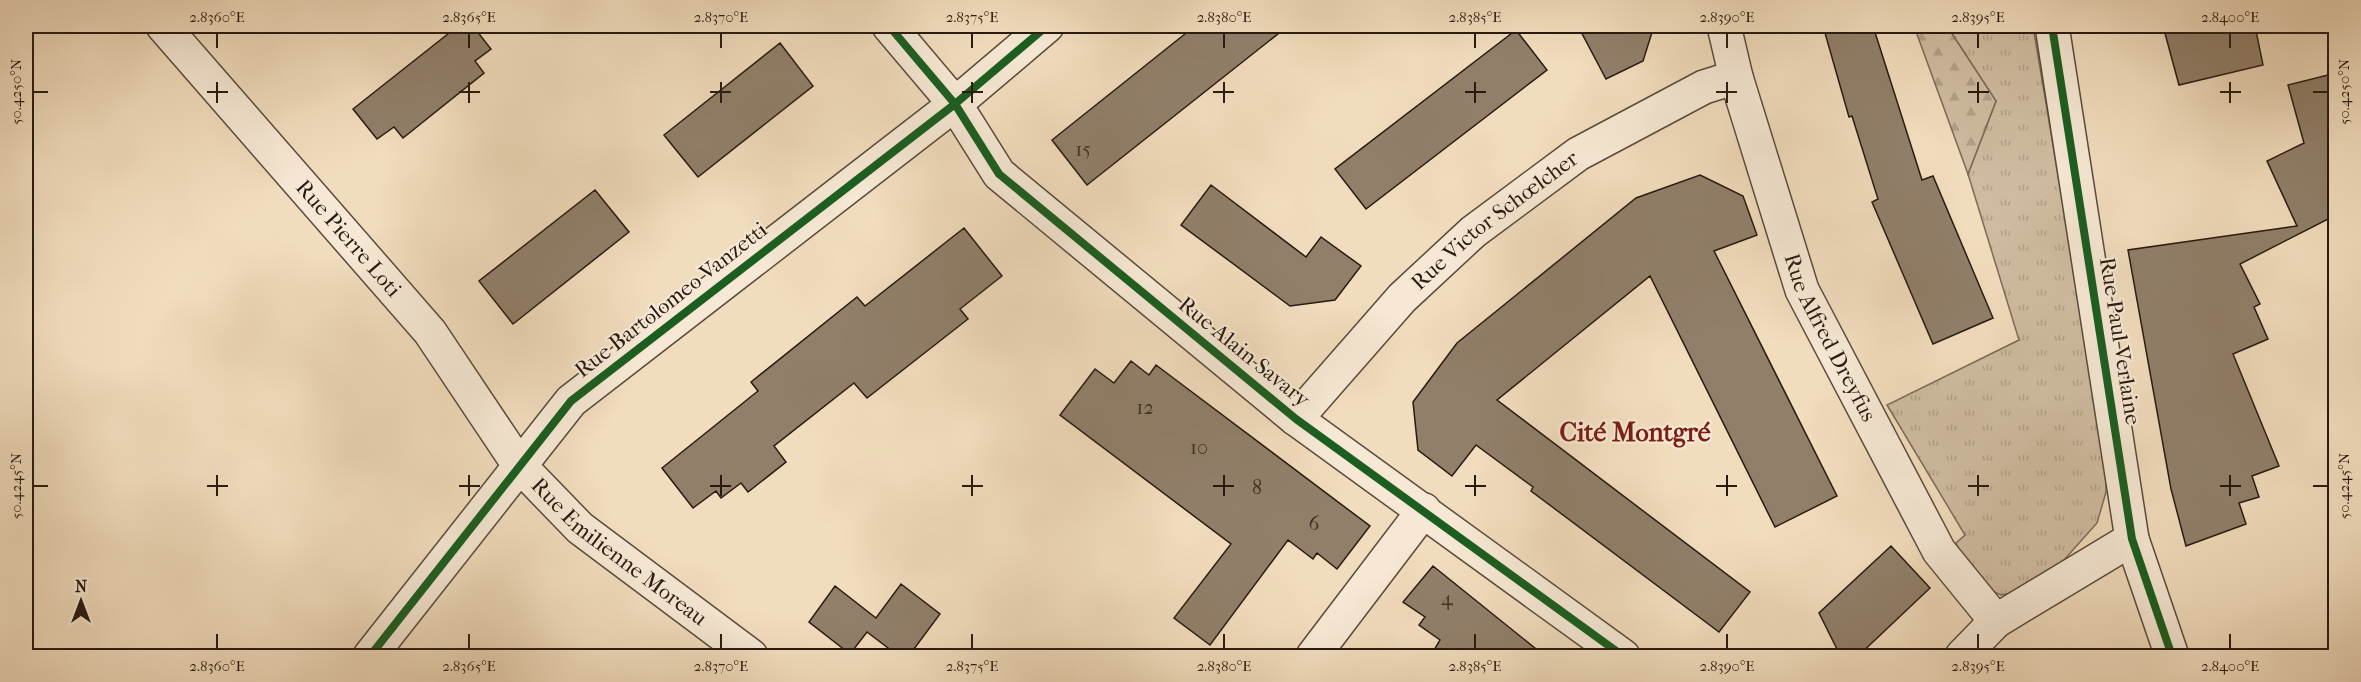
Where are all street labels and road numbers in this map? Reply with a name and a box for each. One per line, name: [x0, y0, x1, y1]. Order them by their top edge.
street label: Rue Victor Schœlcher: [1406, 145, 1584, 296]
street label: Rue Pierre Loti: [290, 175, 407, 303]
street label: Rue Bartolomeo Vanzetti: [570, 216, 773, 383]
street label: Rue Alfred Dreyfus: [1778, 250, 1882, 426]
street label: Rue Paul Verlaine: [2094, 255, 2146, 427]
street label: Rue Alain Savary: [1173, 291, 1316, 414]
street label: Rue Emilienne Moreau: [526, 472, 712, 632]

